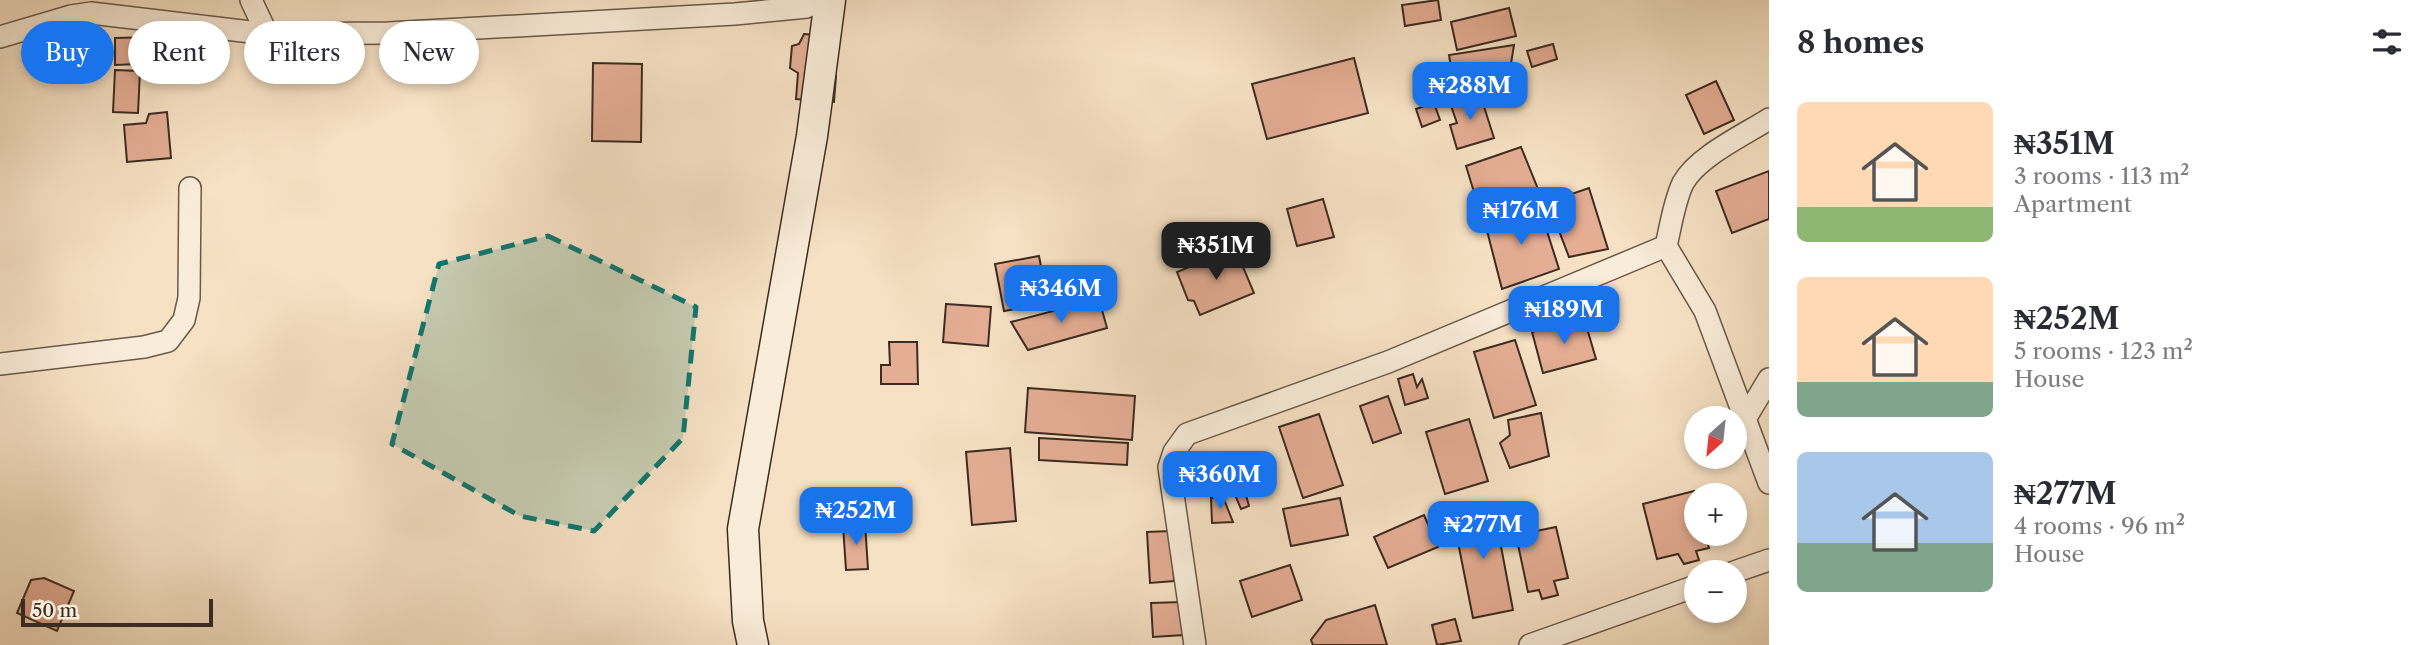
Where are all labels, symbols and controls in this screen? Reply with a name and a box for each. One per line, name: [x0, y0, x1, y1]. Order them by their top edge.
chip: Buy: [21, 21, 114, 84]
chip: Rent: [128, 21, 230, 84]
chip: Filters: [244, 21, 365, 84]
chip: New: [379, 21, 479, 84]
icon: filters: [2368, 23, 2406, 61]
text: 8 homes: [1797, 24, 1924, 61]
pin: ₦288M: [1421, 62, 1519, 122]
text: ₦288M: [1429, 71, 1511, 99]
text: ₦351M: [2014, 125, 2115, 162]
icon: home: [1853, 130, 1937, 214]
text: 3 rooms · 113 m²: [2014, 162, 2190, 190]
pin: ₦176M: [1472, 188, 1570, 247]
text: Apartment: [2014, 190, 2132, 218]
text: ₦176M: [1483, 196, 1559, 224]
pin: ₦351M: [1167, 222, 1265, 282]
text: ₦351M: [1177, 231, 1255, 259]
pin: ₦346M: [1012, 266, 1110, 325]
text: ₦346M: [1020, 274, 1102, 302]
pin: ₦189M: [1515, 286, 1613, 346]
text: ₦189M: [1524, 295, 1604, 323]
text: ₦252M: [2014, 300, 2120, 337]
icon: home: [1853, 305, 1937, 389]
text: 5 rooms · 123 m²: [2014, 337, 2193, 365]
text: House: [2014, 365, 2084, 393]
north arrow: [1684, 406, 1746, 469]
map controls: [1684, 406, 1747, 623]
pin: ₦360M: [1171, 452, 1269, 511]
text: ₦360M: [1179, 460, 1261, 488]
text: ₦277M: [2014, 475, 2117, 512]
icon: home: [1853, 480, 1937, 564]
button: +: [1684, 483, 1747, 546]
pin: ₦252M: [807, 488, 905, 547]
text: ₦252M: [816, 496, 896, 524]
pin: ₦277M: [1434, 502, 1532, 561]
text: ₦277M: [1444, 510, 1522, 538]
text: 4 rooms · 96 m²: [2014, 512, 2185, 540]
text: House: [2014, 540, 2084, 568]
button: −: [1684, 560, 1747, 623]
scale bar: [21, 596, 214, 628]
text: 50 m: [32, 599, 77, 622]

